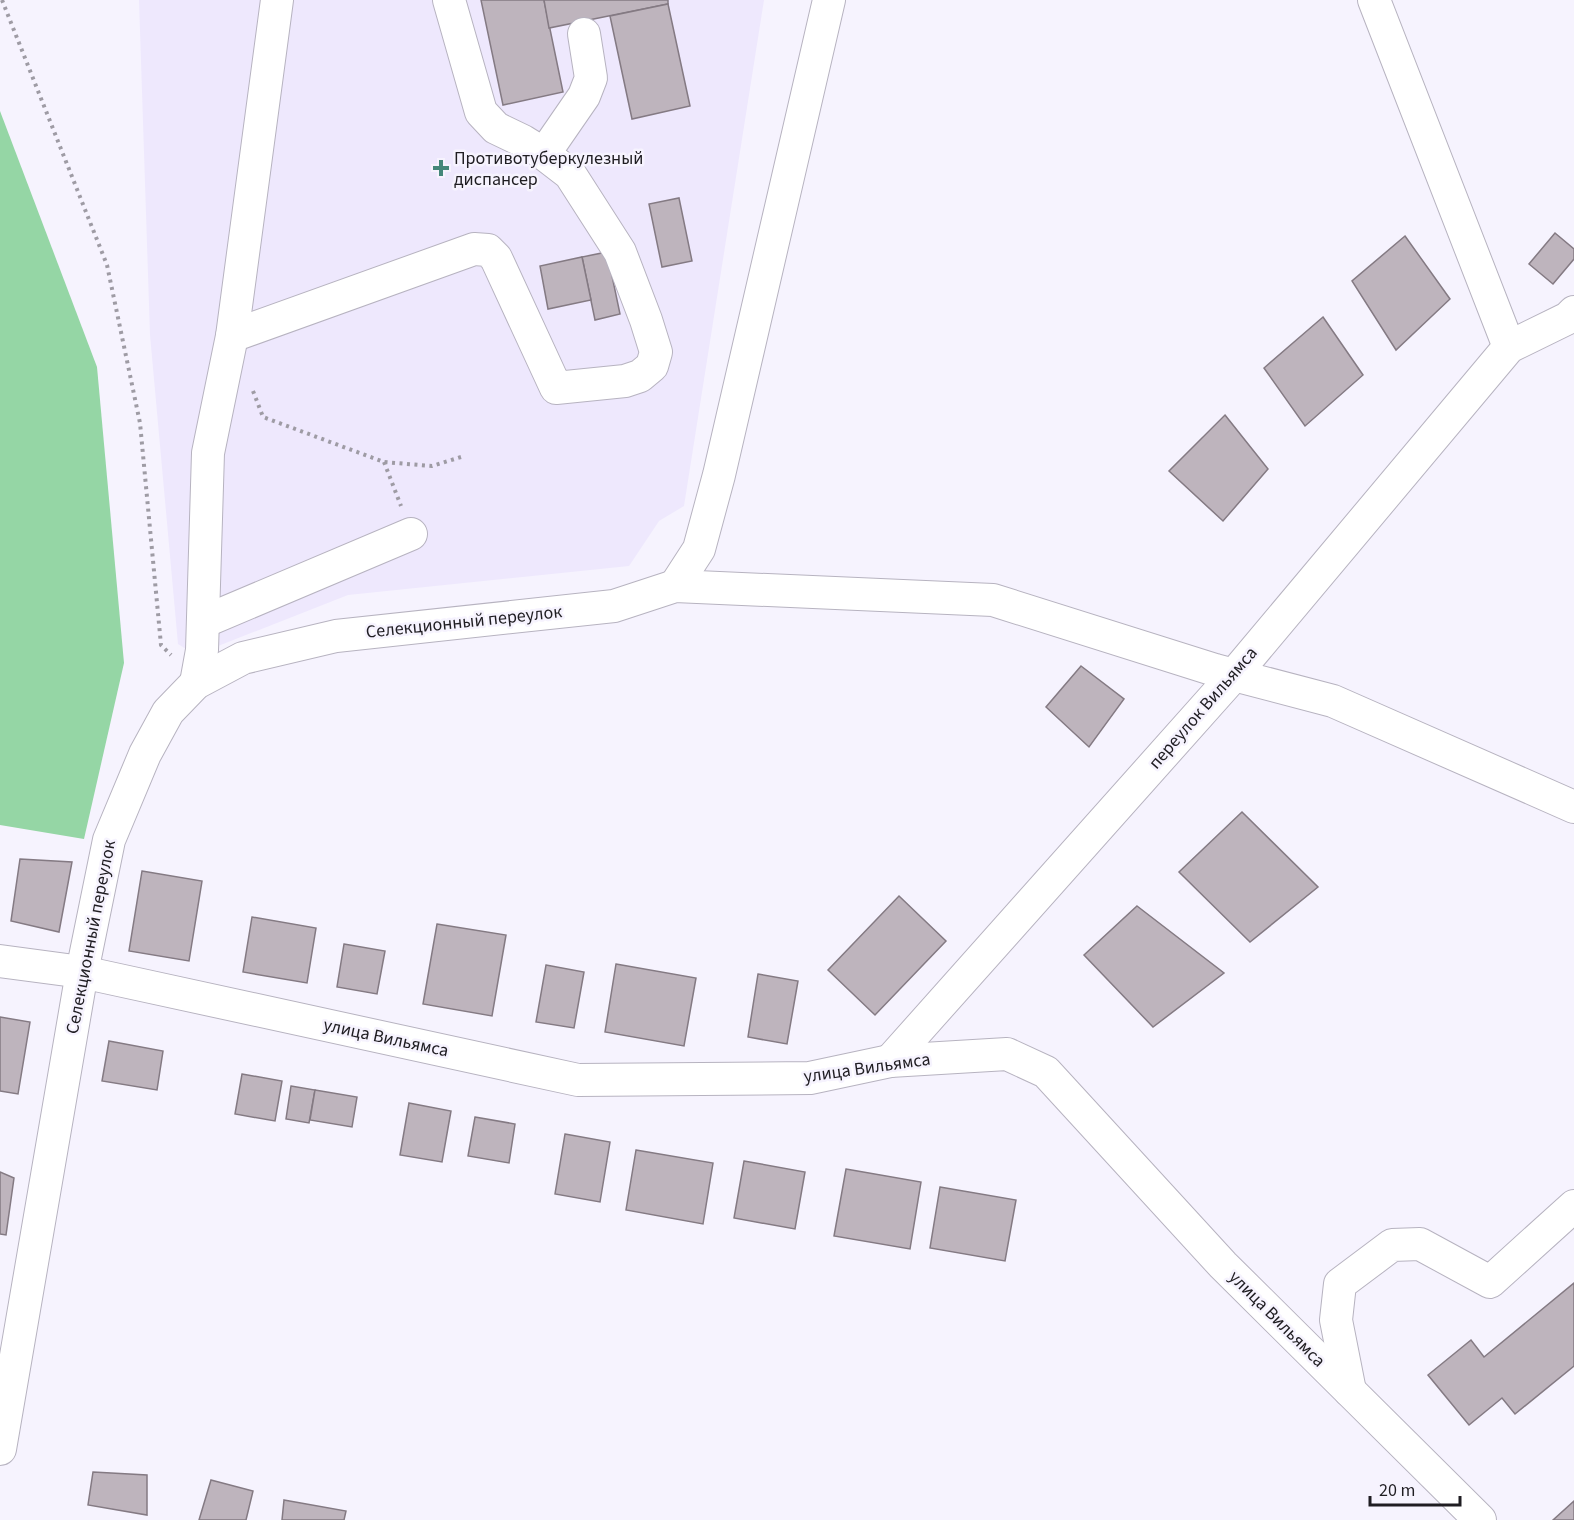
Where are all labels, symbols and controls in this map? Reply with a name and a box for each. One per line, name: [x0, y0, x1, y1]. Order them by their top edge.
place label: Противотуберкулезный диспансер: [454, 146, 644, 192]
marker: Противотуберкулезный диспансер: [432, 159, 450, 177]
street label: Селекционный переулок: [365, 599, 563, 645]
street label: переулок Вильямса: [1143, 641, 1263, 775]
street label: Селекционный переулок: [60, 838, 122, 1036]
street label: улица Вильямса: [321, 1013, 451, 1063]
street label: улица Вильямса: [802, 1047, 932, 1089]
street label: улица Вильямса: [1223, 1265, 1331, 1373]
scale bar: [1370, 1469, 1460, 1507]
text: 20 m: [1379, 1478, 1415, 1503]

